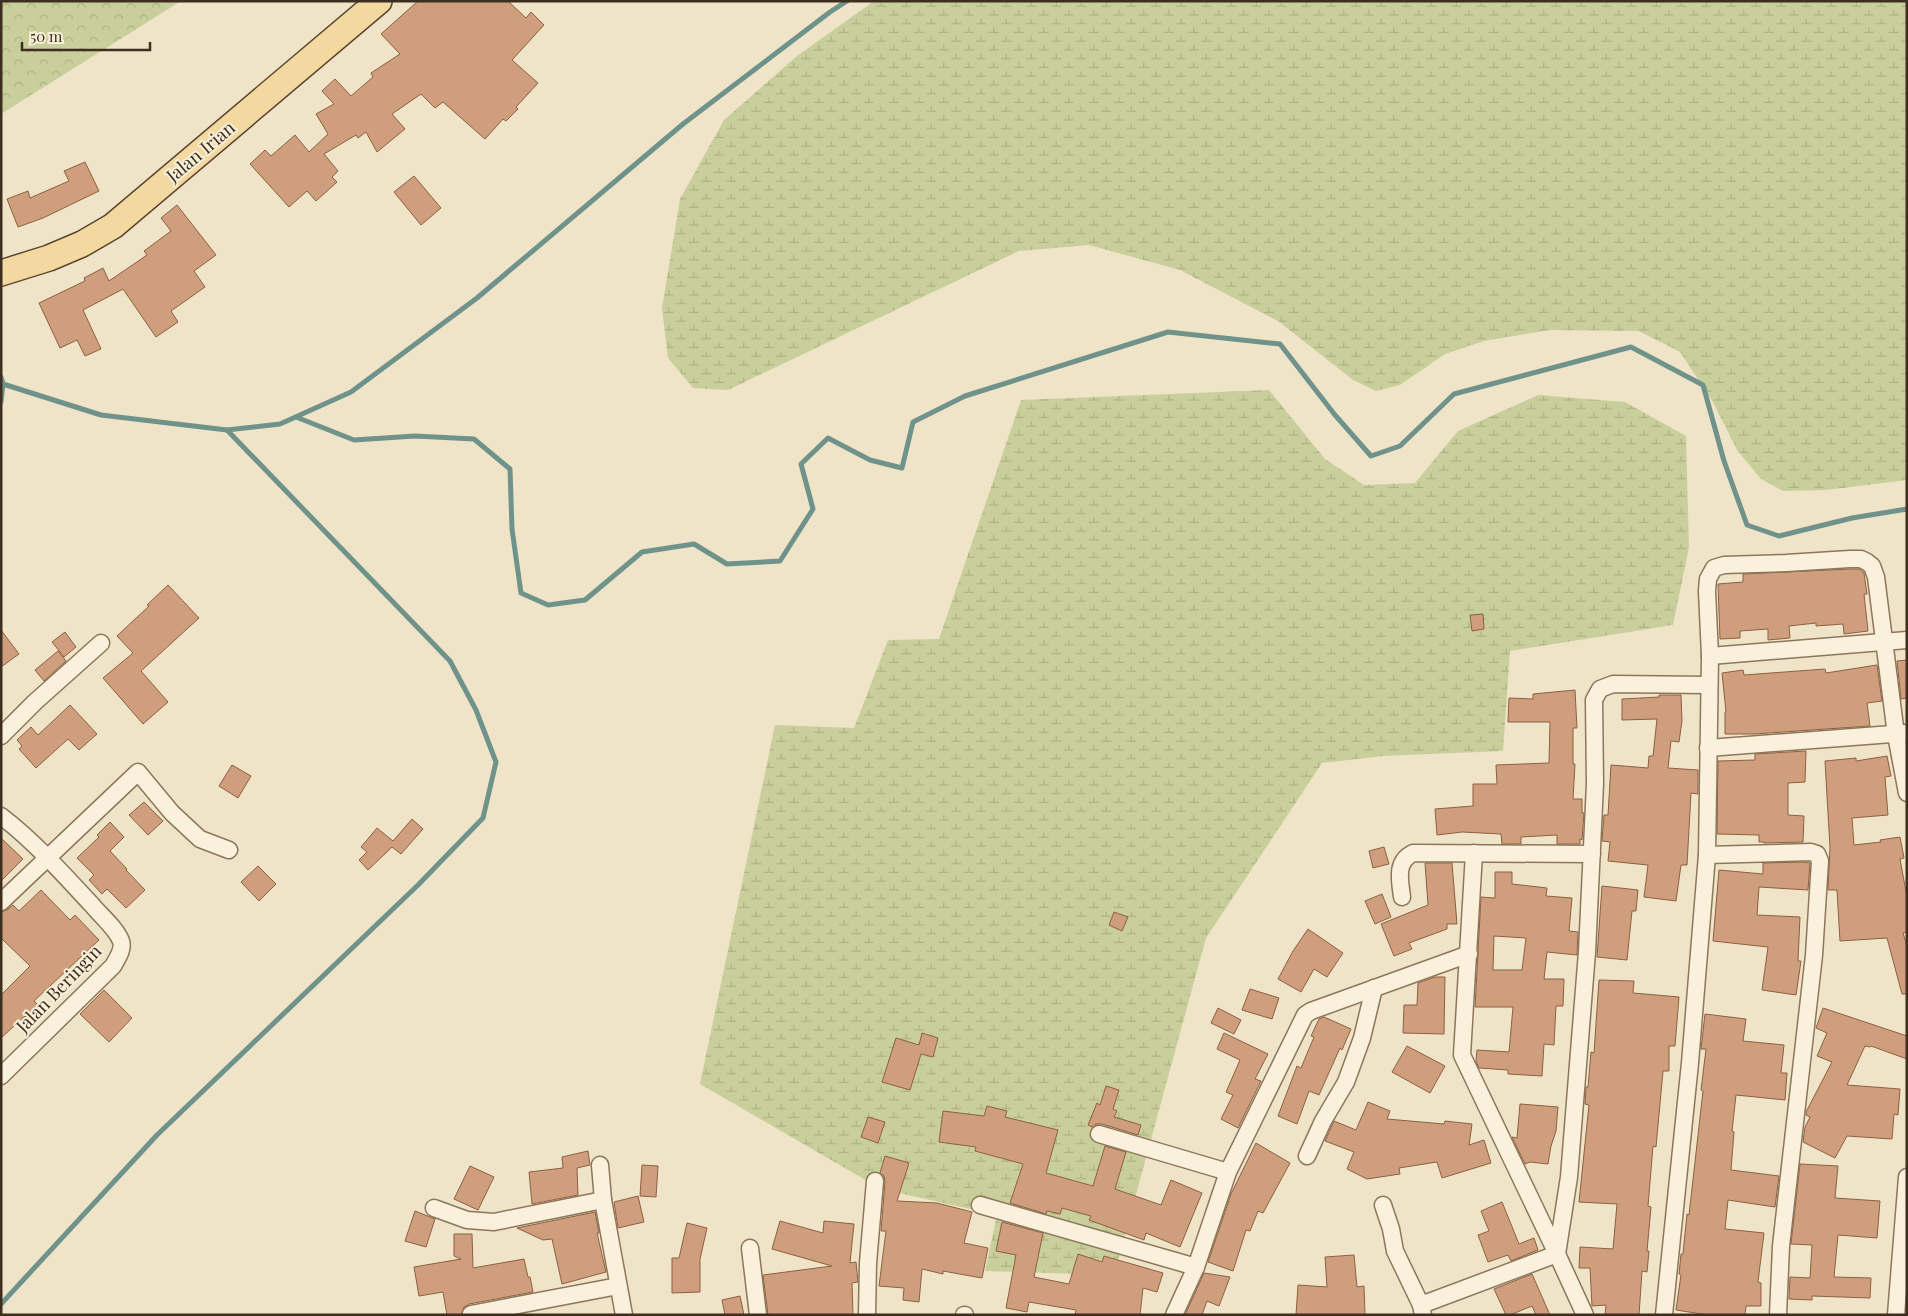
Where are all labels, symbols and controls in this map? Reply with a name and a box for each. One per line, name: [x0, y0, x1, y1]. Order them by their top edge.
scale bar: [22, 20, 150, 52]
text: 50 m: [30, 26, 63, 46]
street label: Jalan Irian: [160, 115, 240, 188]
street label: Jalan Beringin: [10, 939, 106, 1038]

